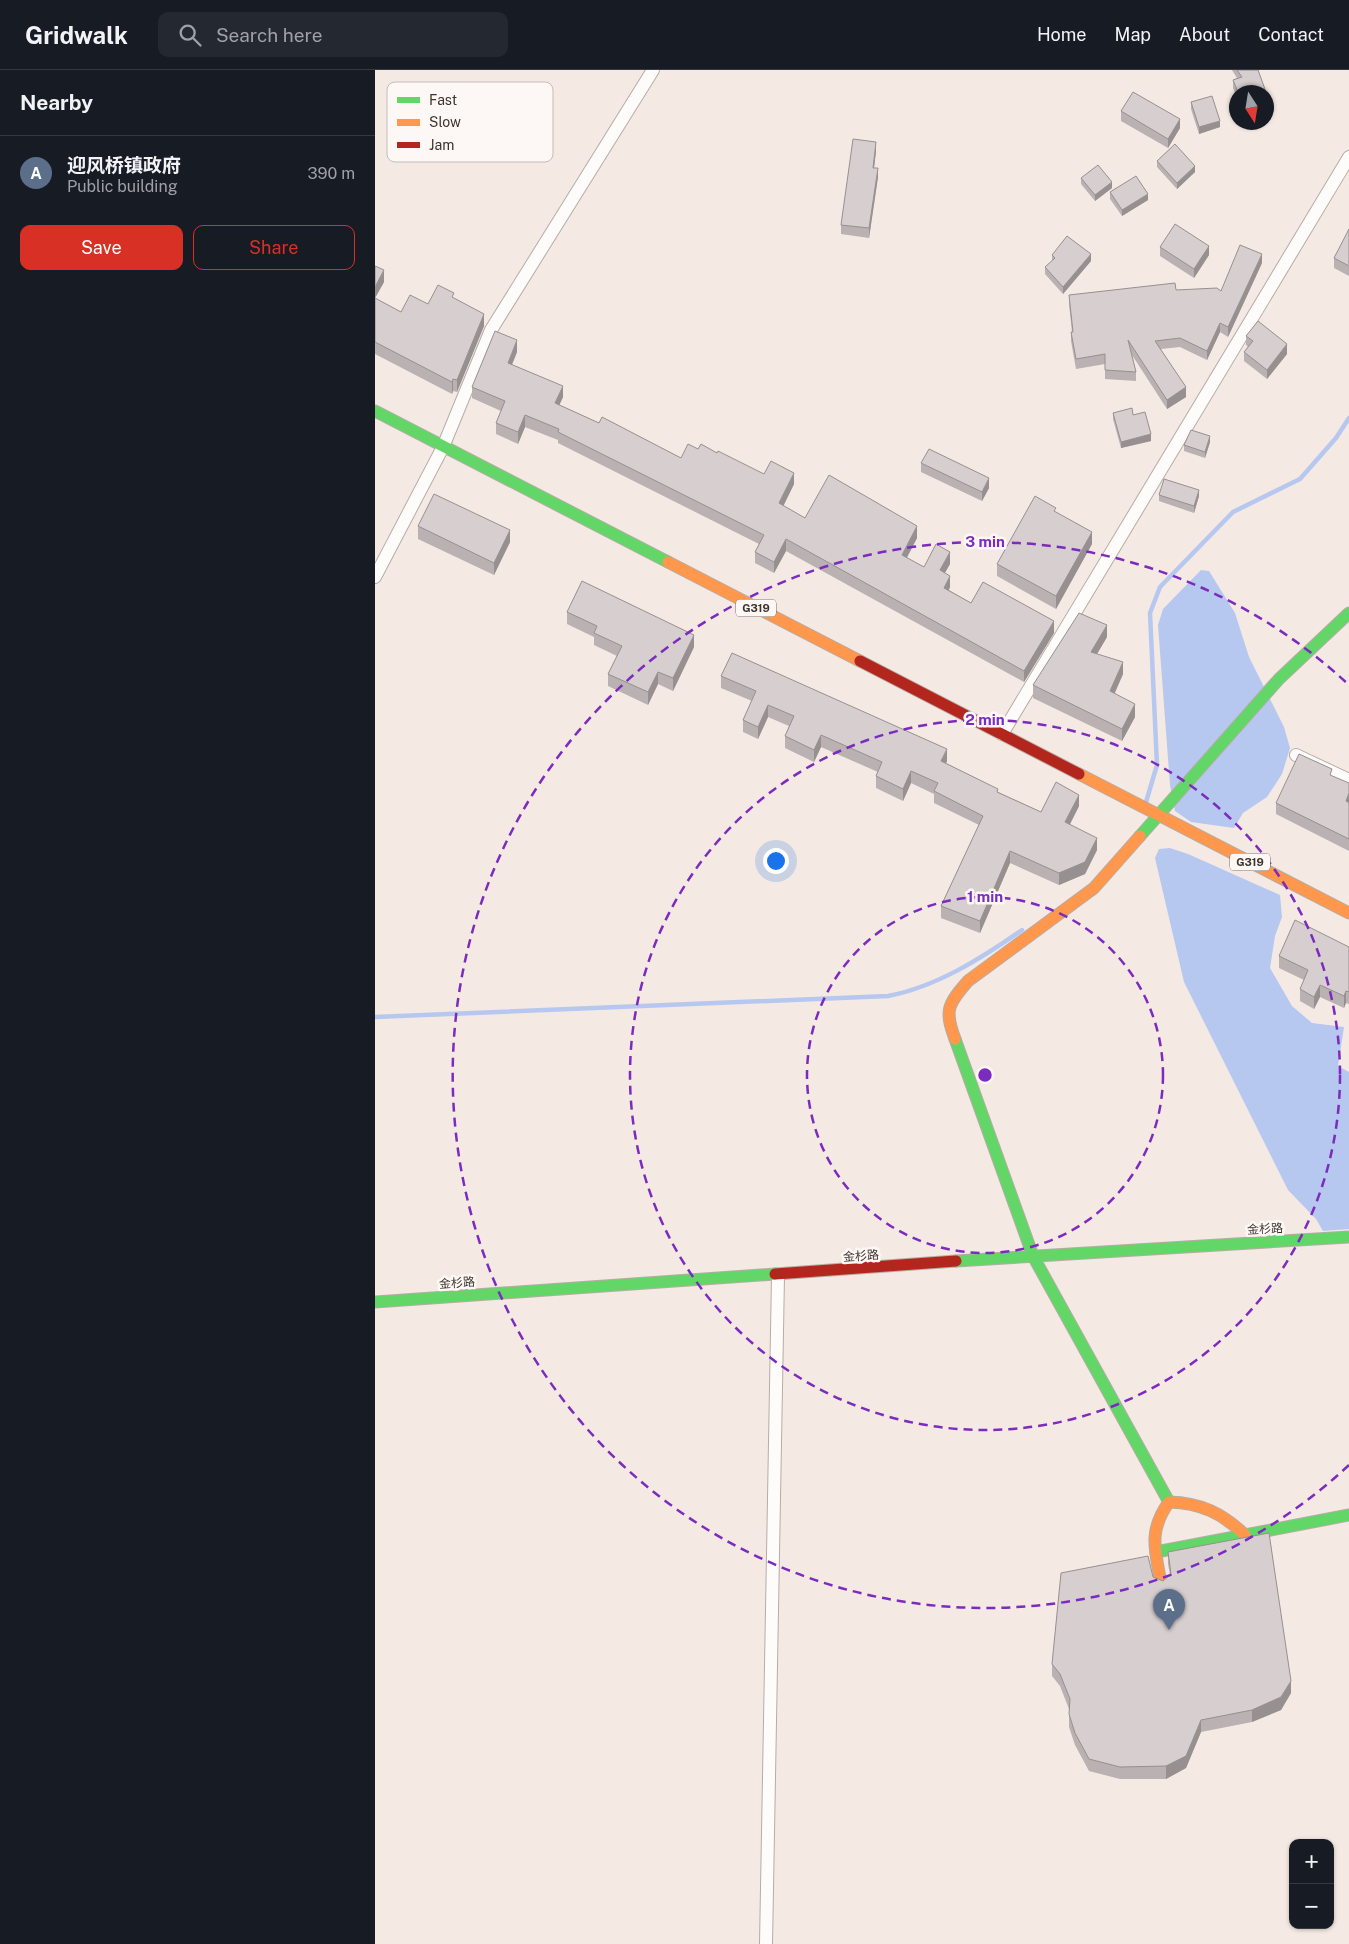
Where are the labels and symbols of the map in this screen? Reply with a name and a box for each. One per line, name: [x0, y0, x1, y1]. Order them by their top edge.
legend: [387, 82, 553, 162]
north arrow: [1229, 85, 1274, 130]
text: Fast: [429, 92, 457, 108]
text: Slow: [429, 114, 461, 130]
text: Jam: [429, 137, 454, 153]
text: 3 min: [965, 533, 1005, 550]
road number: G319: [736, 600, 776, 616]
text: 2 min: [965, 711, 1005, 728]
your location: [763, 848, 789, 874]
road number: G319: [1230, 854, 1270, 870]
text: 1 min: [967, 888, 1003, 905]
centre of rings: [976, 1066, 994, 1084]
street label: 金杉路: [1247, 1221, 1283, 1237]
street label: 金杉路: [843, 1248, 879, 1264]
street label: 金杉路: [439, 1275, 475, 1291]
pin: A: [1153, 1589, 1185, 1630]

